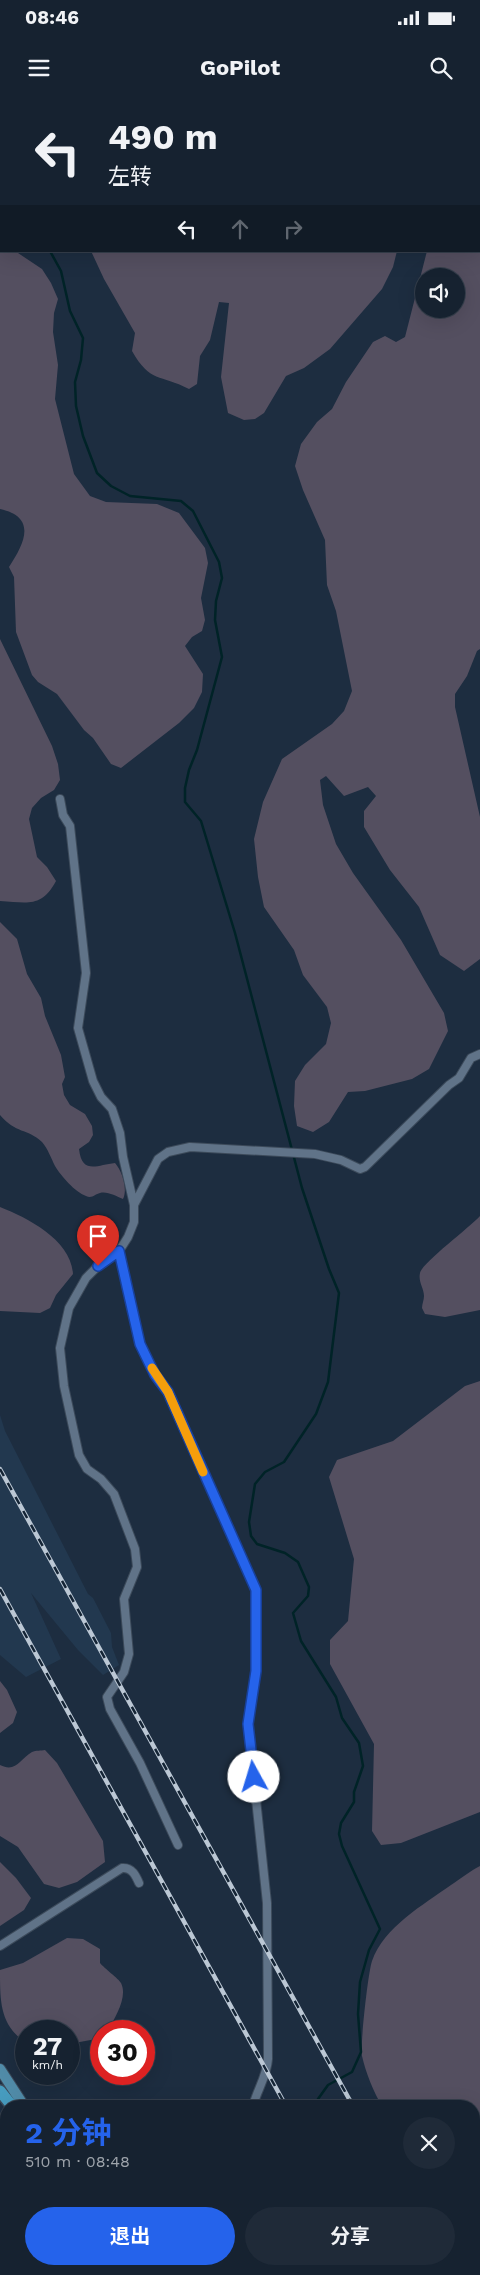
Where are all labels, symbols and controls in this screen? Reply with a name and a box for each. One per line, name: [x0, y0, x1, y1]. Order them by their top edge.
text: 08:46: [25, 6, 79, 29]
icon: menu: [25, 54, 53, 82]
icon: search: [427, 54, 455, 82]
text: GoPilot: [200, 55, 280, 80]
text: 490 m: [108, 116, 218, 158]
icon: left: [25, 120, 90, 185]
text: 左转: [108, 164, 152, 189]
icon: left: [173, 215, 201, 243]
icon: ahead: [226, 215, 254, 243]
icon: right: [279, 215, 307, 243]
map controls: [415, 268, 465, 318]
button: sound: [415, 268, 465, 318]
pin: [77, 1215, 119, 1266]
icon: arrive: [84, 1222, 112, 1250]
position arrow: [227, 1750, 279, 1802]
speed limit sign: 30: [90, 2020, 155, 2085]
text: 27: [33, 2032, 62, 2061]
text: km/h: [32, 2058, 63, 2072]
text: 2 分钟: [25, 2115, 111, 2150]
button: close: [403, 2117, 455, 2169]
text: 510 m · 08:48: [25, 2152, 130, 2171]
button: 退出: [25, 2207, 235, 2265]
button: 分享: [245, 2207, 455, 2265]

